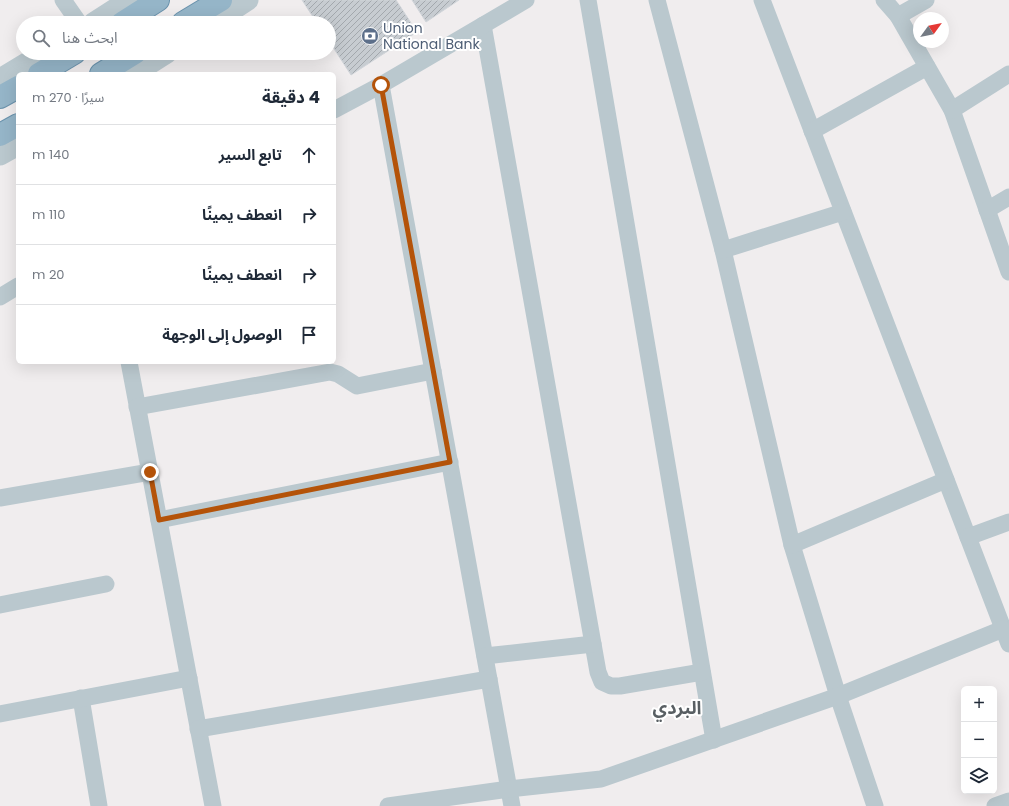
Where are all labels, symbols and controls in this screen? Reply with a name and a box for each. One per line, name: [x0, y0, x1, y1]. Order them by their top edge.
north arrow: [913, 12, 949, 48]
search box: [16, 16, 336, 60]
place label: Union National Bank: [383, 18, 480, 54]
bank icon: Union National Bank: [360, 26, 380, 46]
icon: search: [30, 27, 52, 49]
text: ابحث هنا: [62, 27, 118, 48]
route start: [372, 76, 390, 94]
text: 4 دقيقة: [262, 85, 320, 109]
text: سيرًا · 270 m: [32, 88, 104, 107]
text: تابع السير: [219, 144, 282, 165]
icon: ahead: [298, 144, 320, 166]
text: 140 m: [32, 145, 69, 164]
text: انعطف يمينًا: [202, 204, 282, 225]
icon: right: [298, 204, 320, 226]
text: 110 m: [32, 205, 65, 224]
text: انعطف يمينًا: [202, 264, 282, 285]
icon: right: [298, 264, 320, 286]
text: 20 m: [32, 265, 65, 284]
text: الوصول إلى الوجهة: [162, 324, 282, 345]
icon: arrive: [298, 324, 320, 346]
route end: [141, 463, 159, 481]
map controls: [961, 686, 997, 794]
button: +: [961, 686, 997, 722]
district label: البردي: [653, 695, 701, 722]
button: −: [961, 722, 997, 758]
button: layers: [961, 758, 997, 794]

